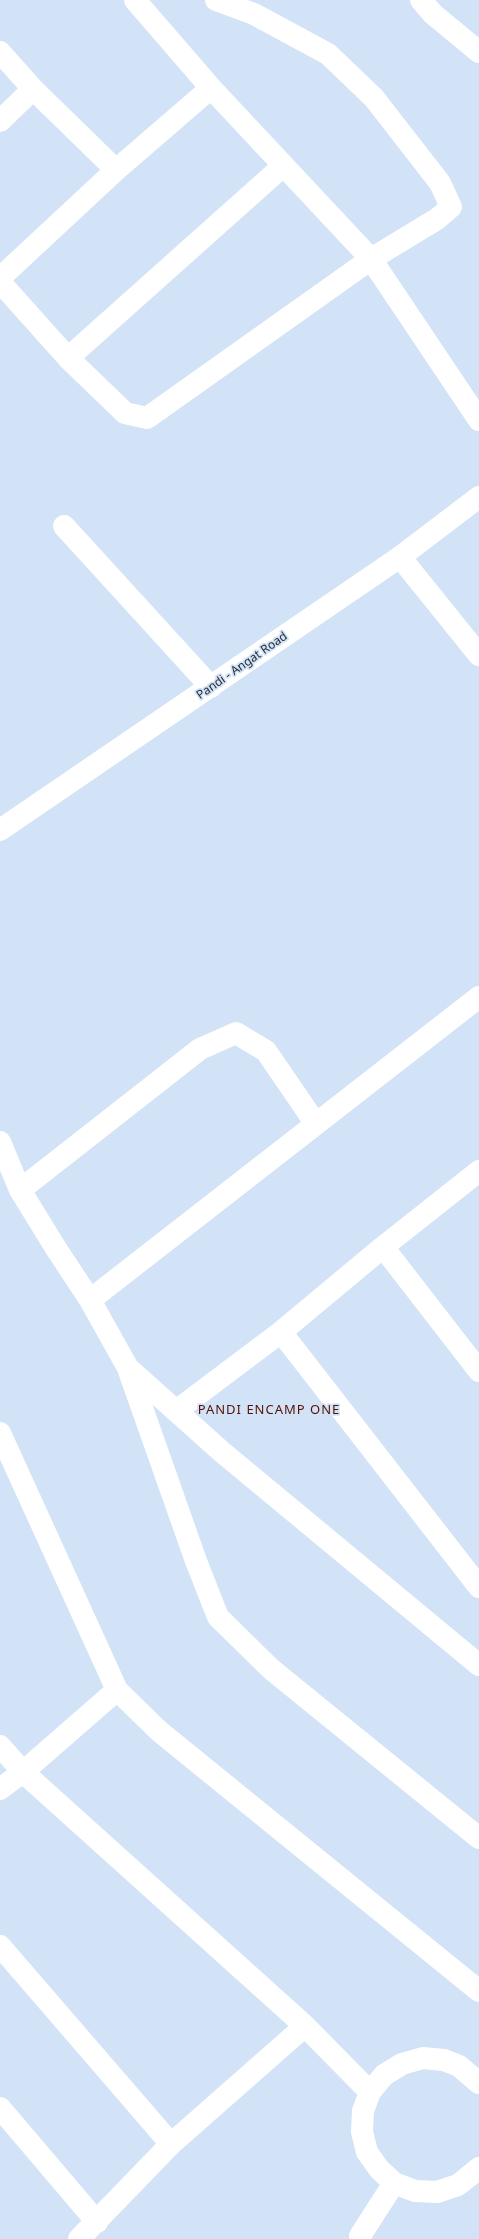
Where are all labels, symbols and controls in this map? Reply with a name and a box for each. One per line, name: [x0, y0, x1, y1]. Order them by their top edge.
street label: Pandi - Angat Road: [194, 629, 290, 703]
district label: PANDI ENCAMP ONE: [198, 1402, 340, 1418]

